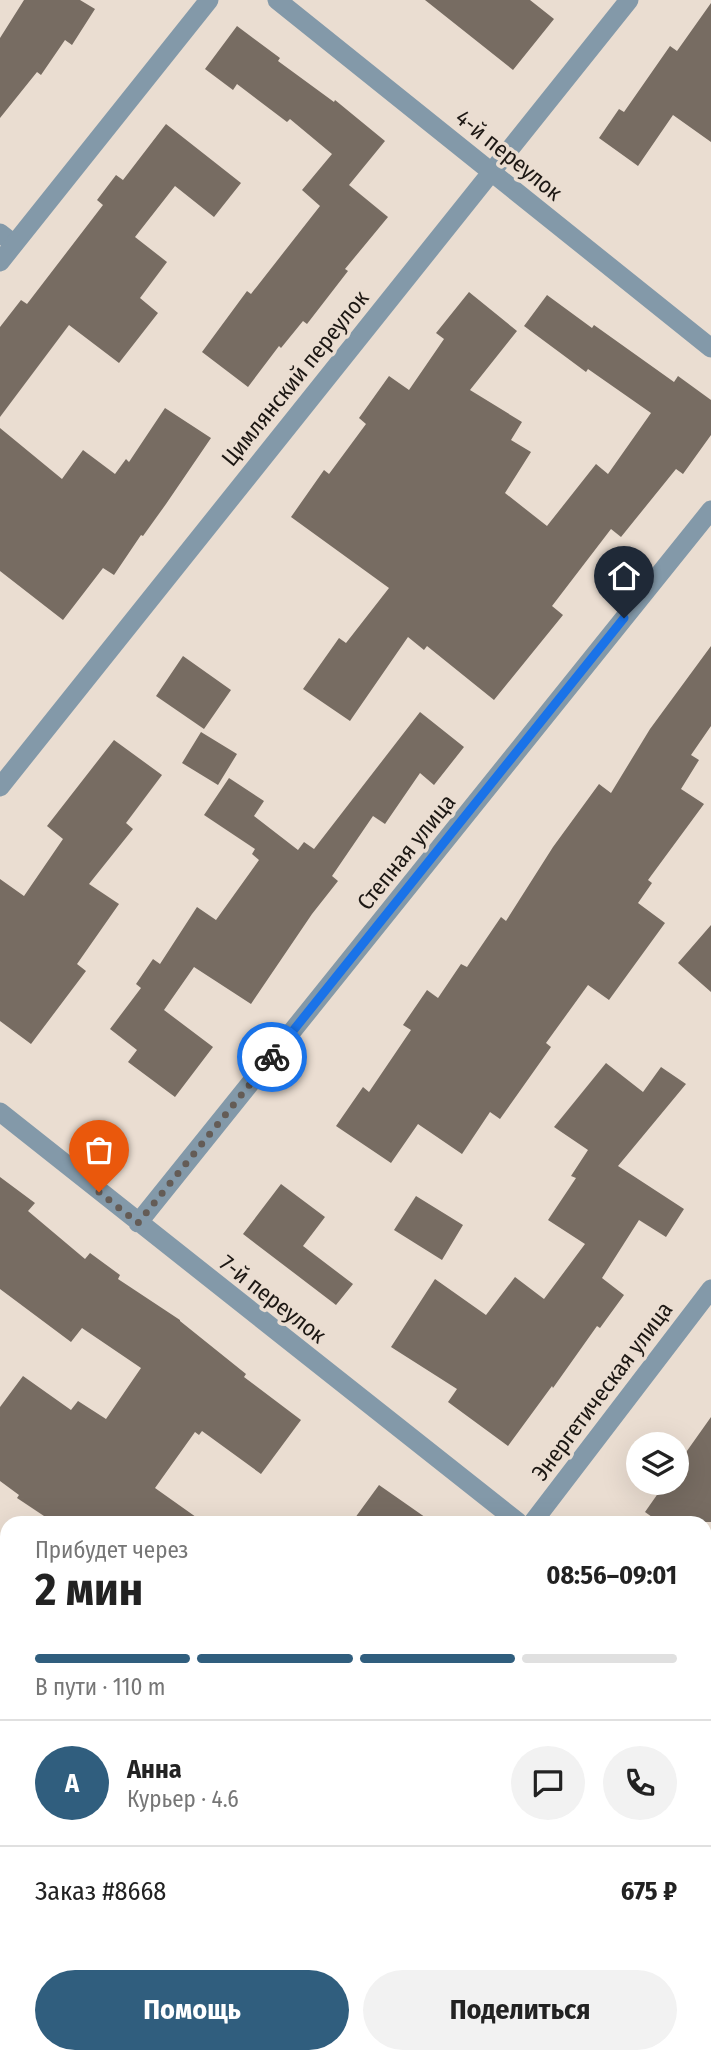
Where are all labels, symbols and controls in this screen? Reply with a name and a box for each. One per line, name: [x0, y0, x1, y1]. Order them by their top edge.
street label: 4-й переулок: [450, 103, 568, 207]
street label: Цимлянский переулок: [215, 284, 375, 472]
pin: [594, 546, 654, 618]
icon: home: [605, 557, 643, 595]
street label: Степная улица: [351, 788, 461, 916]
courier: [237, 1022, 307, 1092]
icon: bike: [253, 1038, 291, 1076]
pin: [69, 1120, 129, 1192]
icon: bag: [80, 1131, 118, 1169]
street label: 7-й переулок: [214, 1249, 332, 1349]
street label: Энергетическая улица: [526, 1296, 678, 1486]
map controls: [626, 1432, 689, 1495]
button: layers: [626, 1432, 689, 1495]
text: Прибудет через: [35, 1536, 188, 1564]
text: 08:56–09:01: [546, 1560, 677, 1591]
text: 2 мин: [35, 1562, 143, 1617]
text: В пути · 110 m: [35, 1673, 166, 1701]
button: chat: [511, 1746, 585, 1820]
button: phone: [603, 1746, 677, 1820]
text: Анна: [127, 1754, 182, 1785]
text: А: [65, 1768, 79, 1799]
text: Курьер · 4.6: [127, 1785, 239, 1813]
text: Заказ #8668: [35, 1876, 166, 1907]
text: 675 ₽: [621, 1876, 677, 1907]
button: Помощь: [35, 1970, 349, 2050]
button: Поделиться: [363, 1970, 677, 2050]

